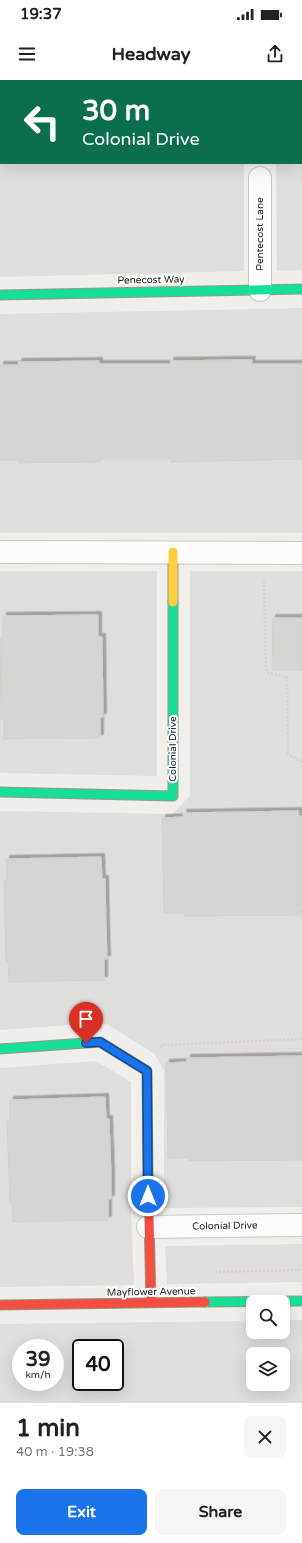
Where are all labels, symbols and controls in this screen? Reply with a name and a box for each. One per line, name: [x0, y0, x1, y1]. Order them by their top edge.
text: 19:37: [20, 5, 62, 23]
icon: menu: [16, 43, 38, 65]
text: Headway: [112, 43, 190, 65]
icon: share: [264, 43, 286, 65]
text: 30 m: [82, 94, 150, 128]
icon: left: [16, 96, 68, 148]
text: Colonial Drive: [82, 128, 200, 150]
street label: Pentecost Lane: [254, 197, 266, 271]
street label: Penecost Way: [117, 273, 185, 287]
street label: Colonial Drive: [167, 716, 179, 782]
pin: [69, 1002, 103, 1043]
icon: arrive: [75, 1008, 97, 1030]
position arrow: [127, 1175, 169, 1217]
street label: Colonial Drive: [192, 1219, 258, 1233]
street label: Mayflower Avenue: [107, 1285, 196, 1299]
map controls: [246, 1295, 290, 1391]
button: search: [246, 1295, 290, 1339]
speed limit sign: 40: [72, 1339, 124, 1391]
button: layers: [246, 1347, 290, 1391]
text: 39: [25, 1348, 51, 1372]
text: km/h: [25, 1369, 51, 1381]
text: 1 min: [16, 1414, 80, 1443]
button: close: [244, 1416, 286, 1458]
text: 40 m · 19:38: [16, 1444, 94, 1460]
button: Exit: [16, 1489, 147, 1535]
button: Share: [155, 1489, 286, 1535]

